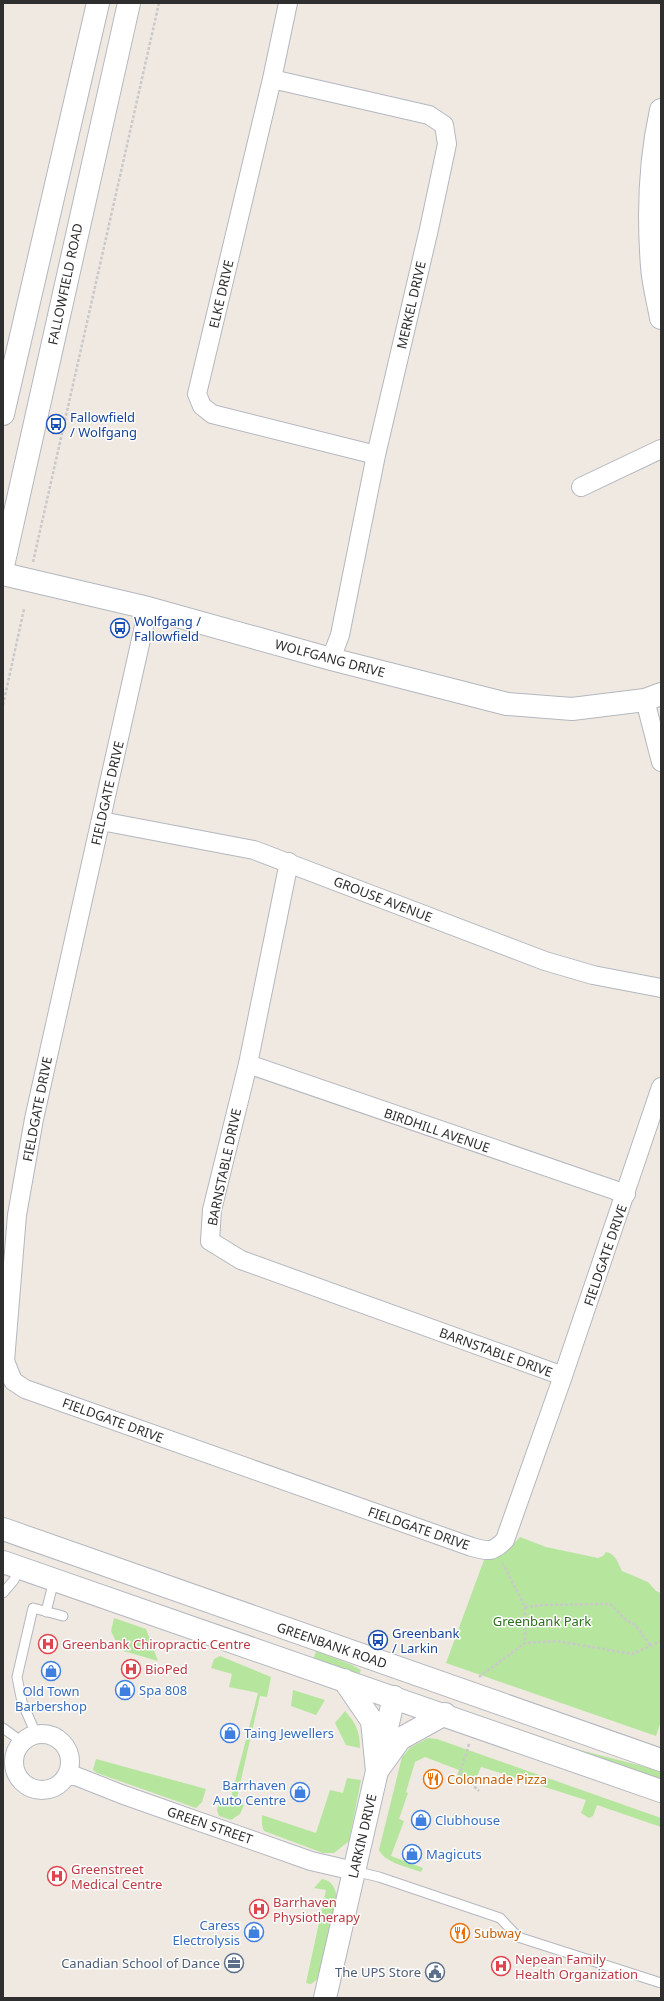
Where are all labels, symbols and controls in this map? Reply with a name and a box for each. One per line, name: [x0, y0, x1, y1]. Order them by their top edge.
street label: FALLOWFIELD ROAD: [43, 221, 87, 347]
street label: ELKE DRIVE: [204, 258, 238, 330]
street label: MERKEL DRIVE: [392, 259, 430, 351]
place label: Fallowfield / Wolfgang: [70, 408, 137, 441]
bus stop icon: Fallowfield / Wolfgang: [45, 413, 67, 435]
place label: Wolfgang / Fallowfield: [134, 612, 201, 645]
bus stop icon: Wolfgang / Fallowfield: [109, 617, 131, 639]
street label: WOLFGANG DRIVE: [273, 635, 387, 681]
street label: FIELDGATE DRIVE: [86, 739, 128, 847]
street label: GROUSE AVENUE: [331, 872, 435, 926]
street label: FIELDGATE DRIVE: [18, 1055, 56, 1163]
street label: BIRDHILL AVENUE: [382, 1103, 492, 1157]
street label: BARNSTABLE DRIVE: [203, 1107, 245, 1227]
street label: FIELDGATE DRIVE: [579, 1202, 631, 1308]
street label: BARNSTABLE DRIVE: [437, 1323, 555, 1381]
street label: FIELDGATE DRIVE: [60, 1393, 166, 1447]
street label: FIELDGATE DRIVE: [366, 1502, 472, 1554]
park label: Greenbank Park: [493, 1612, 591, 1630]
street label: GREENBANK ROAD: [274, 1618, 390, 1672]
place label: Greenbank / Larkin: [392, 1624, 460, 1657]
bus stop icon: Greenbank / Larkin: [367, 1629, 389, 1651]
hospital icon: Greenbank Chiropractic Centre: [37, 1633, 59, 1655]
place label: Greenbank Chiropractic Centre: [62, 1635, 251, 1653]
hospital icon: BioPed: [120, 1658, 142, 1680]
shop icon: Old Town Barbershop: [40, 1660, 62, 1682]
place label: BioPed: [145, 1660, 188, 1678]
shop icon: Spa 808: [114, 1679, 136, 1701]
place label: Spa 808: [139, 1681, 187, 1699]
place label: Old Town Barbershop: [15, 1682, 87, 1715]
shop icon: Taing Jewellers: [219, 1722, 241, 1744]
place label: Taing Jewellers: [244, 1724, 334, 1742]
restaurant icon: Colonnade Pizza: [422, 1768, 444, 1790]
place label: Colonnade Pizza: [447, 1770, 547, 1788]
place label: Barrhaven Auto Centre: [213, 1776, 286, 1809]
shop icon: Barrhaven Auto Centre: [289, 1781, 311, 1803]
street label: LARKIN DRIVE: [344, 1792, 380, 1880]
street label: GREEN STREET: [165, 1802, 256, 1848]
shop icon: Clubhouse: [410, 1809, 432, 1831]
place label: Clubhouse: [435, 1811, 500, 1829]
shop icon: Magicuts: [401, 1843, 423, 1865]
place label: Magicuts: [426, 1845, 482, 1863]
place label: Greenstreet Medical Centre: [71, 1860, 162, 1893]
hospital icon: Greenstreet Medical Centre: [46, 1865, 68, 1887]
place label: Barrhaven Physiotherapy: [273, 1893, 360, 1926]
hospital icon: Barrhaven Physiotherapy: [248, 1898, 270, 1920]
place label: Caress Electrolysis: [172, 1916, 240, 1949]
shop icon: Caress Electrolysis: [243, 1921, 265, 1943]
restaurant icon: Subway: [449, 1922, 471, 1944]
place label: Subway: [474, 1924, 521, 1942]
place label: Nepean Family Health Organization: [515, 1950, 638, 1983]
office icon: Canadian School of Dance: [223, 1952, 245, 1974]
place label: Canadian School of Dance: [61, 1954, 220, 1972]
hospital icon: Nepean Family Health Organization: [490, 1955, 512, 1977]
public building icon: The UPS Store: [424, 1961, 446, 1983]
place label: The UPS Store: [335, 1963, 421, 1981]

